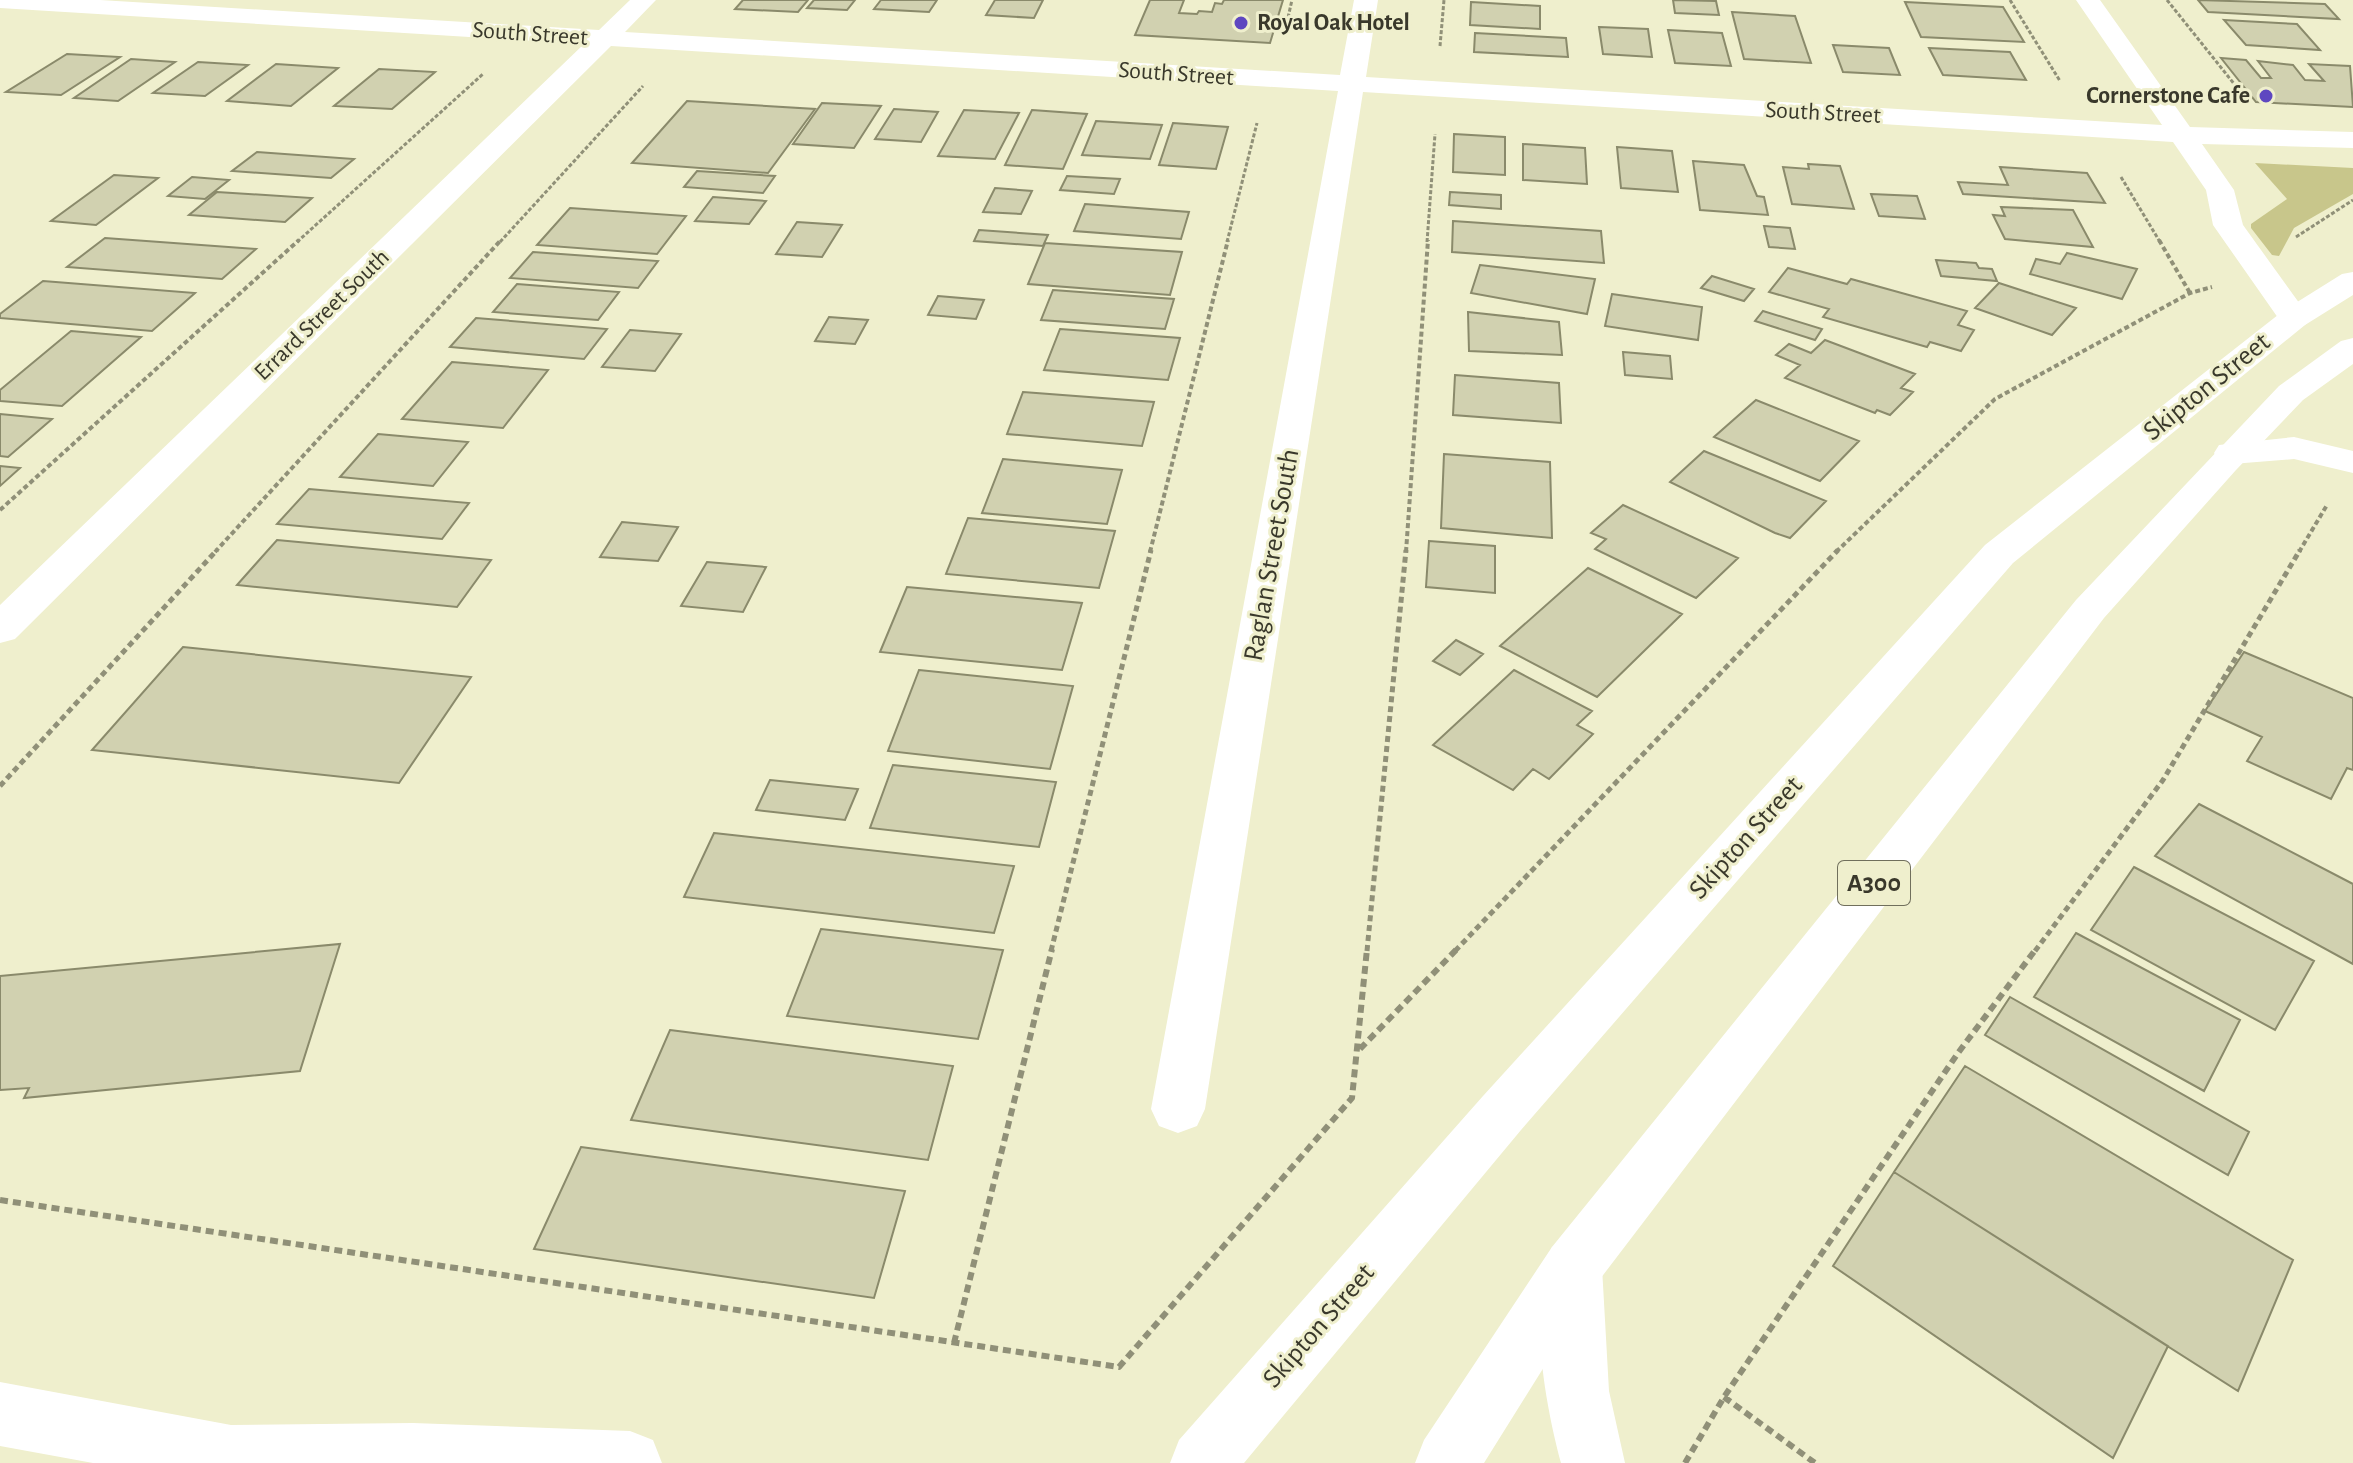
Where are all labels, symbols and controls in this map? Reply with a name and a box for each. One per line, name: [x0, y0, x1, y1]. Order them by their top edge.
place label: Royal Oak Hotel: [1257, 11, 1410, 35]
marker: Royal Oak Hotel: [1232, 14, 1250, 32]
street label: South Street: [472, 18, 589, 50]
street label: South Street: [1118, 58, 1235, 90]
place label: Cornerstone Cafe: [2086, 84, 2250, 108]
marker: Cornerstone Cafe: [2257, 87, 2275, 105]
street label: South Street: [1765, 98, 1882, 128]
street label: Errard Street South: [250, 245, 394, 385]
street label: Skipton Street: [2138, 328, 2276, 446]
street label: Raglan Street South: [1240, 447, 1304, 663]
street label: Skipton Street: [1684, 771, 1808, 904]
road number: A300: [1838, 861, 1910, 905]
street label: Skipton Street: [1258, 1259, 1380, 1393]

